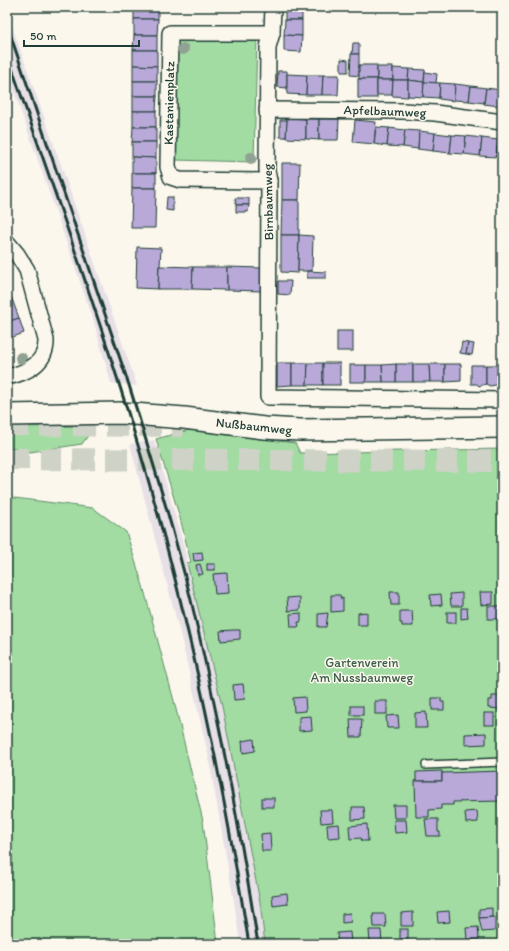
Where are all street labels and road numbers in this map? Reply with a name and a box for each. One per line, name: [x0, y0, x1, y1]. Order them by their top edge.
street label: Kastanienplatz: [161, 61, 177, 145]
street label: Apfelbaumweg: [343, 102, 427, 120]
street label: Birnbaumweg: [260, 163, 276, 241]
street label: Nußbaumweg: [215, 415, 293, 437]

